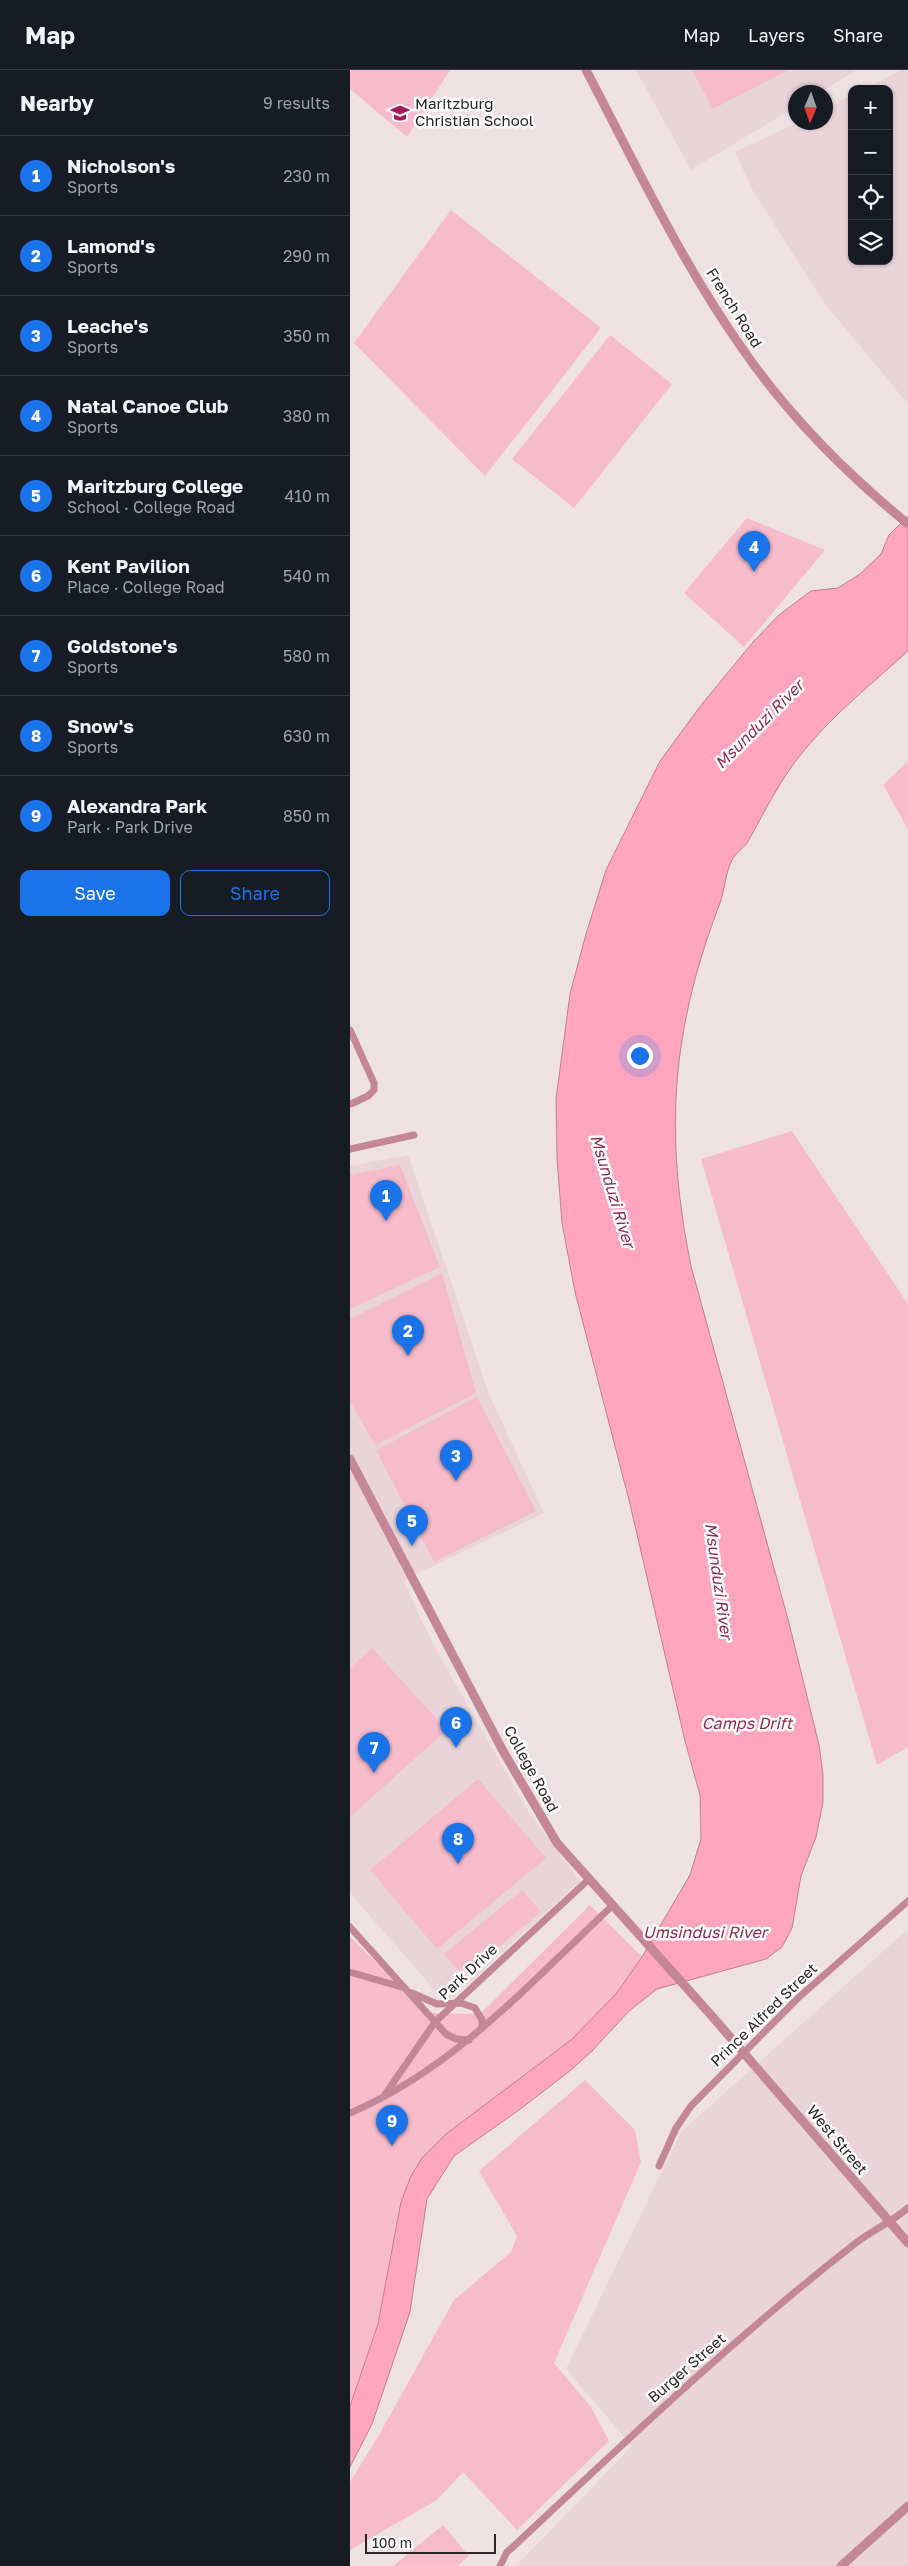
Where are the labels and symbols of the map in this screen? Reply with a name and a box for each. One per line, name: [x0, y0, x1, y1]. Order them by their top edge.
north arrow: [788, 85, 833, 130]
place label: Maritzburg Christian School: [415, 94, 534, 129]
school or university icon: Maritzburg Christian School: [389, 102, 411, 124]
street label: French Road: [703, 264, 766, 351]
pin: 4: [738, 531, 770, 572]
water label: Msunduzi River: [711, 674, 809, 772]
your location: [627, 1043, 653, 1069]
water label: Msunduzi River: [586, 1132, 640, 1253]
pin: 1: [370, 1180, 402, 1221]
pin: 2: [392, 1315, 424, 1356]
pin: 3: [440, 1440, 472, 1481]
pin: 5: [396, 1505, 428, 1546]
water label: Msunduzi River: [701, 1522, 737, 1643]
pin: 6: [440, 1707, 472, 1748]
water label: Camps Drift: [702, 1713, 794, 1733]
street label: College Road: [501, 1722, 563, 1815]
pin: 7: [358, 1732, 390, 1773]
pin: 8: [442, 1823, 474, 1864]
water label: Umsindusi River: [643, 1922, 770, 1942]
street label: Park Drive: [434, 1939, 501, 2003]
street label: Prince Alfred Street: [706, 1959, 820, 2070]
street label: West Street: [804, 2101, 872, 2178]
pin: 9: [376, 2105, 408, 2146]
street label: Burger Street: [644, 2329, 729, 2406]
scale bar: [365, 2531, 496, 2554]

